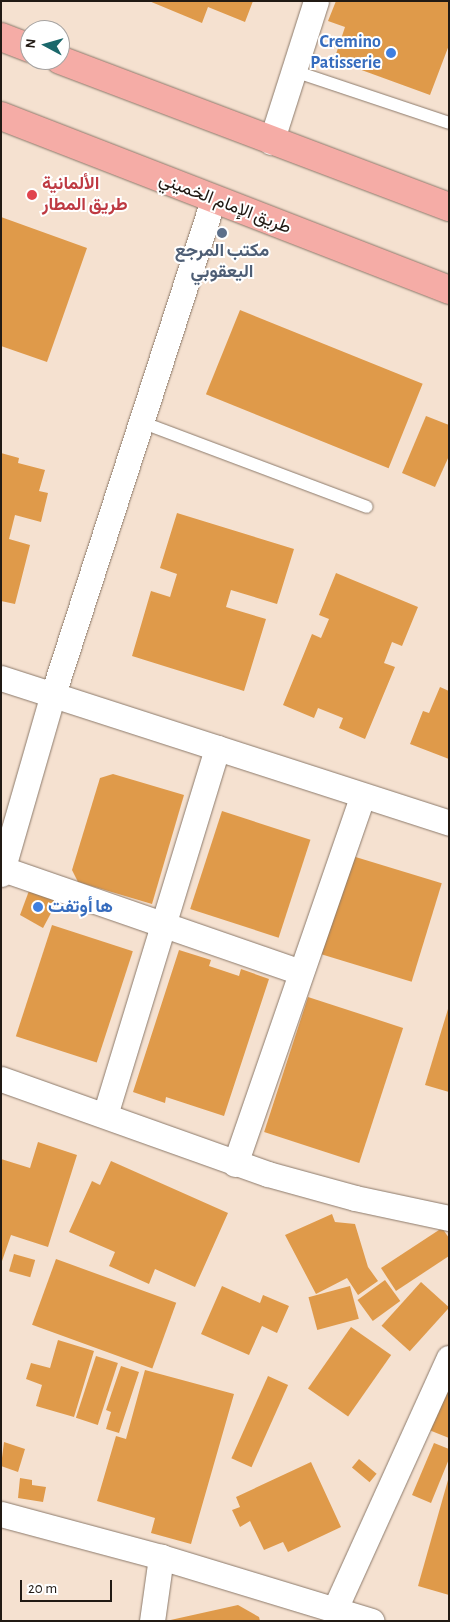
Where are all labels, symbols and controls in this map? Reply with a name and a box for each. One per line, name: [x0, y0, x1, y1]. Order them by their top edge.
north arrow: [20, 20, 70, 70]
place label: Cremino Patisserie: [310, 32, 381, 74]
text: N: [24, 38, 39, 49]
marker: Cremino Patisserie: [385, 47, 397, 59]
street label: طريق الإمام الخميني: [156, 169, 294, 239]
place label: الألمانية طريق المطار: [42, 174, 128, 216]
marker: الألمانية طريق المطار: [26, 189, 38, 201]
marker: مكتب المرجع اليعقوبي: [216, 227, 228, 239]
place label: مكتب المرجع اليعقوبي: [175, 241, 269, 284]
place label: ها أوتفت: [48, 896, 113, 918]
marker: ها أوتفت: [32, 901, 44, 913]
scale bar: [22, 1570, 115, 1602]
text: 20 m: [28, 1581, 57, 1596]

